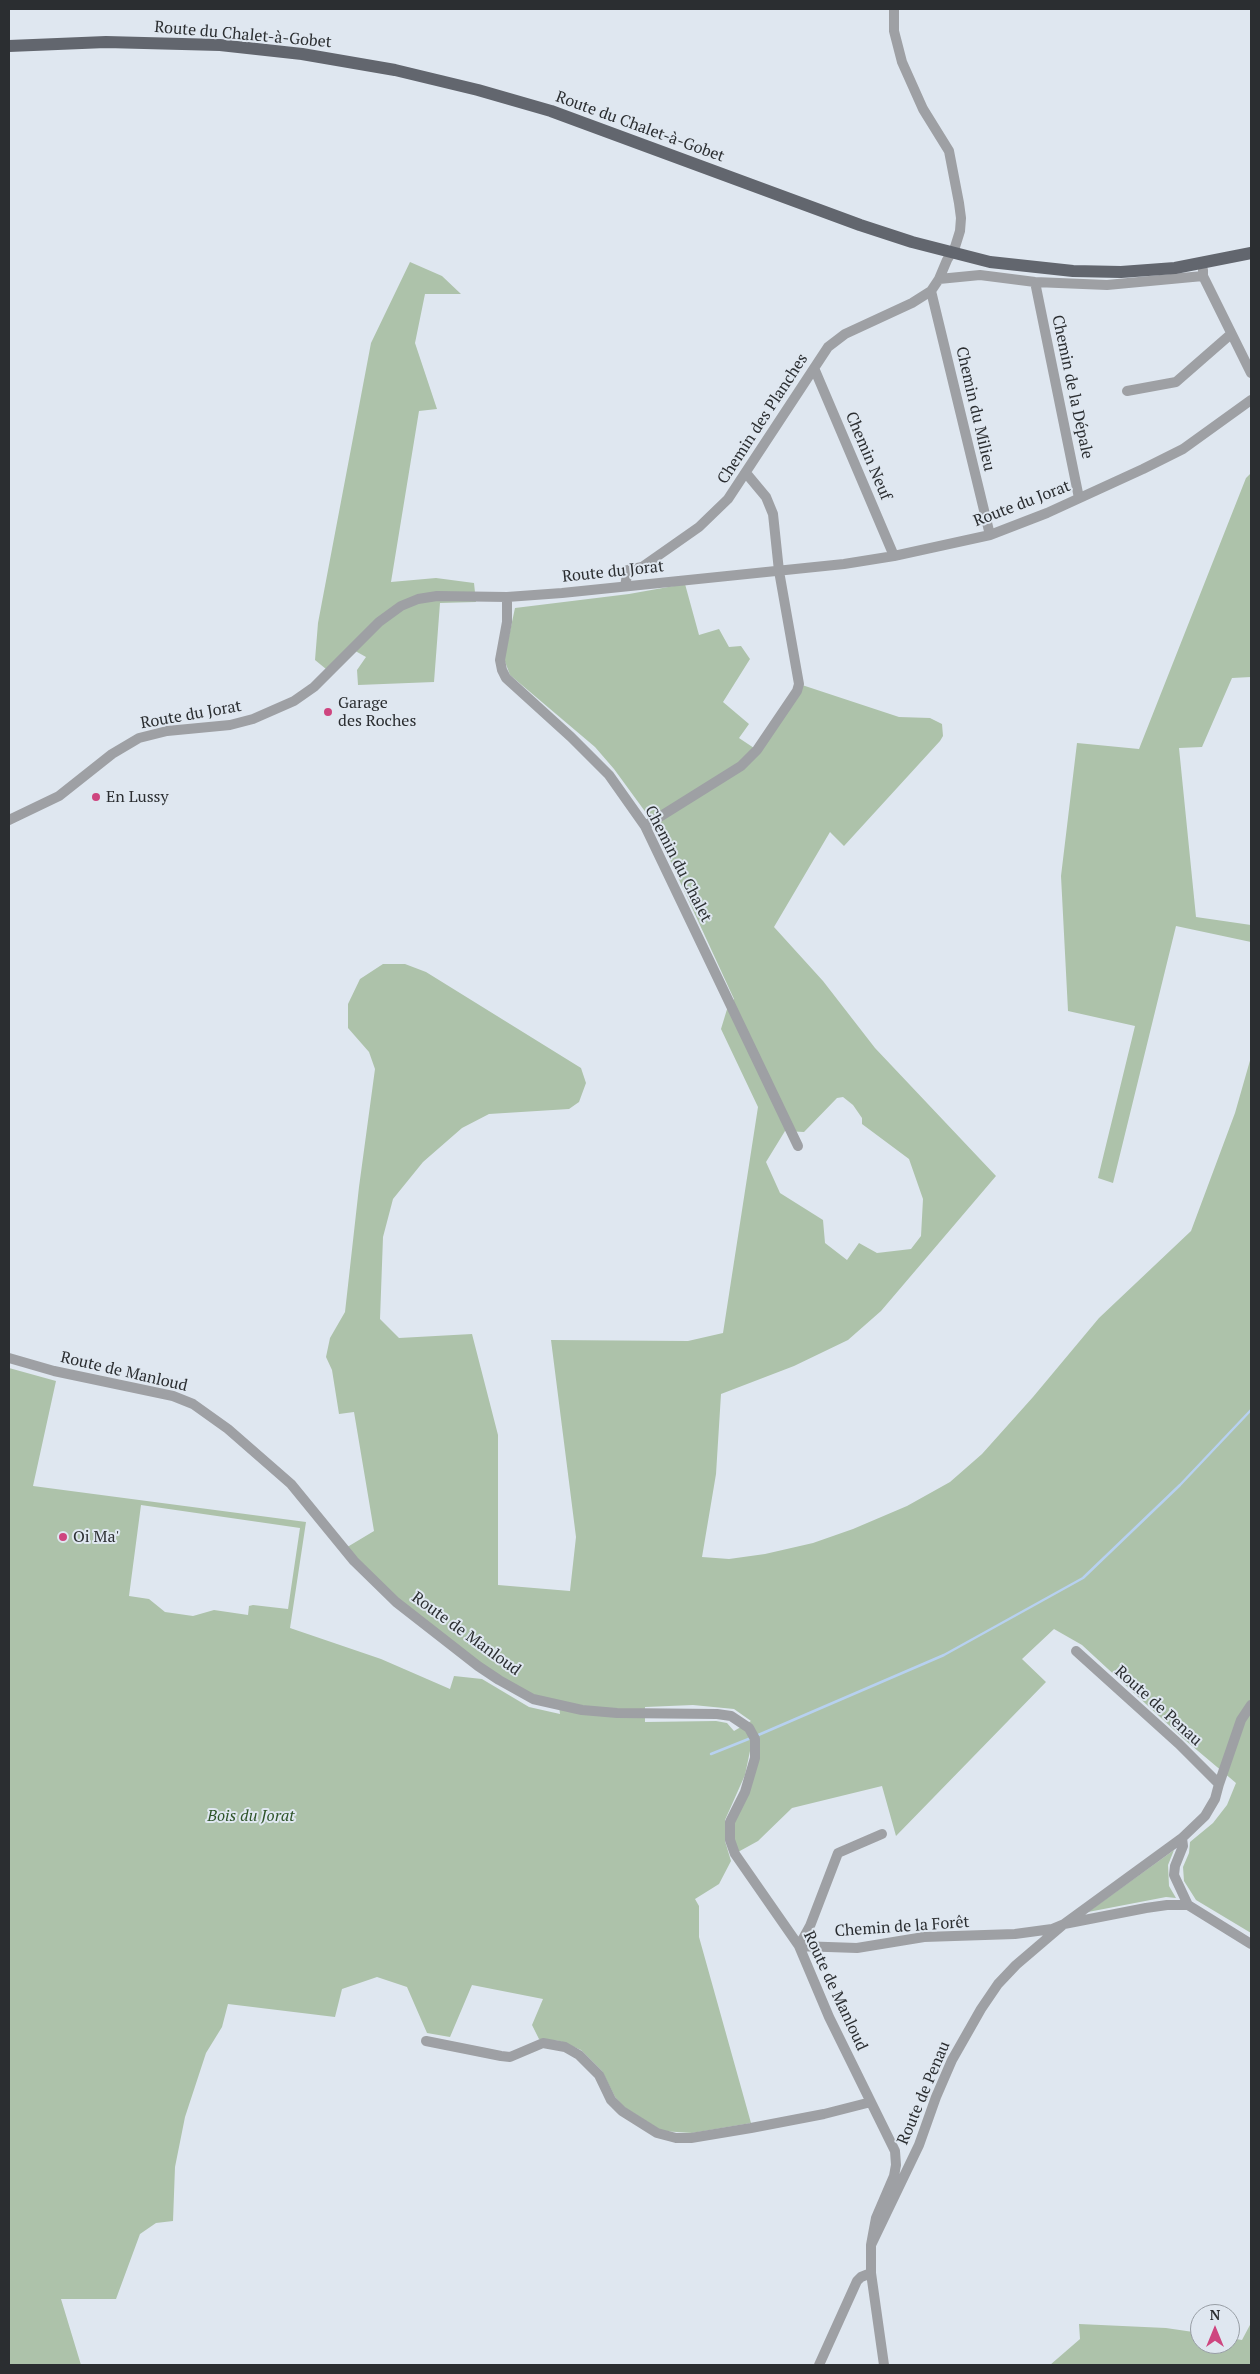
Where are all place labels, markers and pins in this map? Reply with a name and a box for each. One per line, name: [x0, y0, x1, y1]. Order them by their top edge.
place label: Garage des Roches: [338, 693, 416, 731]
marker: Garage des Roches: [322, 706, 334, 718]
place label: En Lussy: [106, 787, 169, 807]
marker: En Lussy: [90, 791, 102, 803]
place label: Oi Ma': [73, 1527, 119, 1547]
marker: Oi Ma': [57, 1531, 69, 1543]

